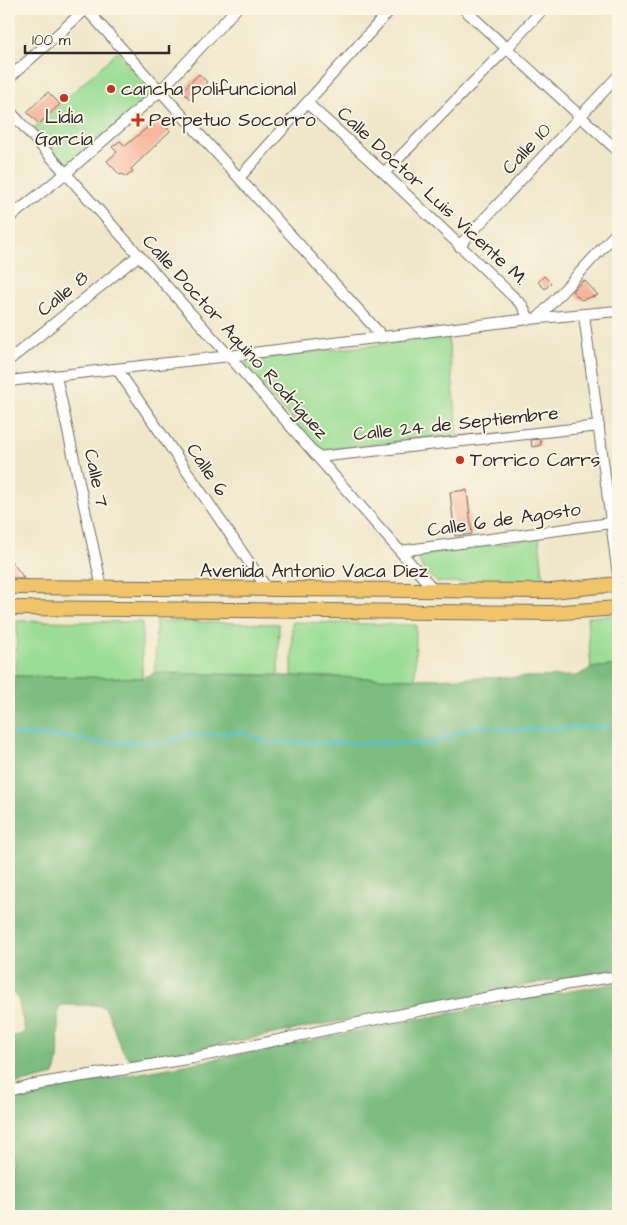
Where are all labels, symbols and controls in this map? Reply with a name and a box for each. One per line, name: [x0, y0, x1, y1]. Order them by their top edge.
scale bar: [25, 22, 169, 54]
text: 100 m: [32, 30, 71, 51]
place label: cancha polifuncional: [121, 76, 296, 103]
marker: cancha polifuncional: [105, 83, 117, 95]
marker: Lidia García: [58, 92, 70, 104]
street label: Calle Doctor Luis Vicente M.: [331, 100, 533, 292]
place label: Lidia García: [35, 104, 93, 153]
place label: Perpetuo Socorro: [149, 107, 316, 134]
marker: Perpetuo Socorro: [131, 113, 145, 127]
street label: Calle 10: [496, 117, 558, 181]
street label: Calle Doctor Aquino Rodríguez: [135, 229, 335, 446]
street label: Calle 8: [31, 265, 95, 323]
street label: Calle 24 de Septiembre: [352, 400, 560, 448]
street label: Calle 6: [179, 438, 235, 502]
street label: Calle 7: [77, 446, 115, 510]
place label: Torrico Carrs: [470, 447, 600, 474]
marker: Torrico Carrs: [454, 454, 466, 466]
street label: Calle 6 de Agosto: [426, 496, 583, 545]
street label: Avenida Antonio Vaca Diez: [200, 558, 429, 585]

